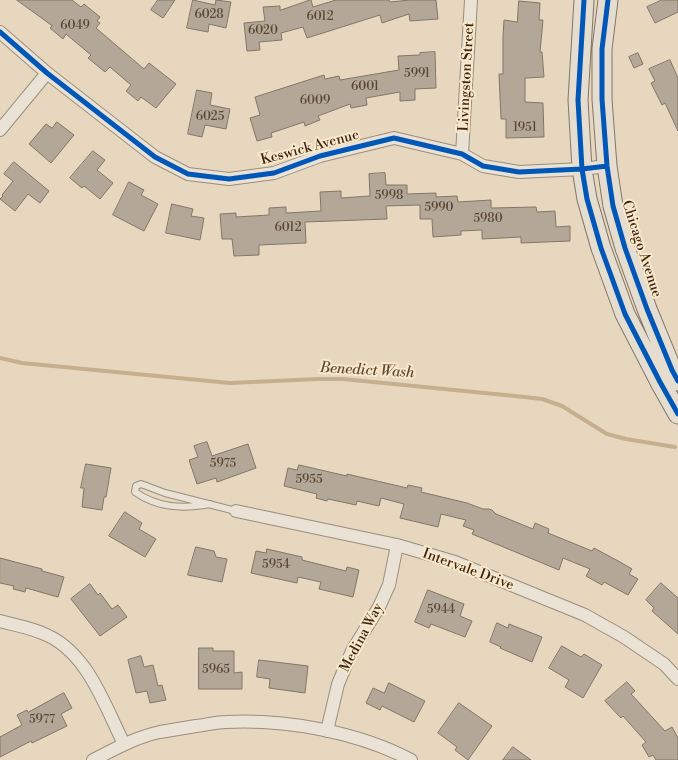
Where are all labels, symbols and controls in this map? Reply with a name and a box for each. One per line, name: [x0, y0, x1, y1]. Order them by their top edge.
house number: 6028: [194, 8, 224, 22]
house number: 6012: [306, 10, 334, 24]
house number: 6049: [60, 19, 90, 33]
street label: Livingston Street: [456, 22, 478, 132]
house number: 6020: [248, 24, 278, 38]
house number: 5991: [404, 67, 430, 81]
house number: 6001: [351, 80, 379, 94]
house number: 6009: [300, 94, 330, 108]
house number: 6025: [196, 110, 224, 124]
house number: 1951: [513, 121, 537, 135]
street label: Keswick Avenue: [259, 127, 361, 169]
house number: 5998: [375, 189, 403, 203]
street label: Chicago Avenue: [617, 198, 665, 300]
house number: 5990: [424, 201, 454, 215]
house number: 5980: [473, 212, 503, 226]
house number: 6012: [274, 221, 302, 235]
water label: Benedict Wash: [319, 360, 415, 382]
house number: 5975: [210, 457, 236, 471]
house number: 5955: [295, 473, 323, 487]
street label: Intervale Drive: [420, 546, 516, 594]
house number: 5954: [262, 558, 290, 572]
street label: Medina Way: [337, 601, 387, 675]
house number: 5944: [427, 603, 455, 617]
house number: 5965: [202, 663, 230, 677]
house number: 5977: [29, 713, 55, 727]

